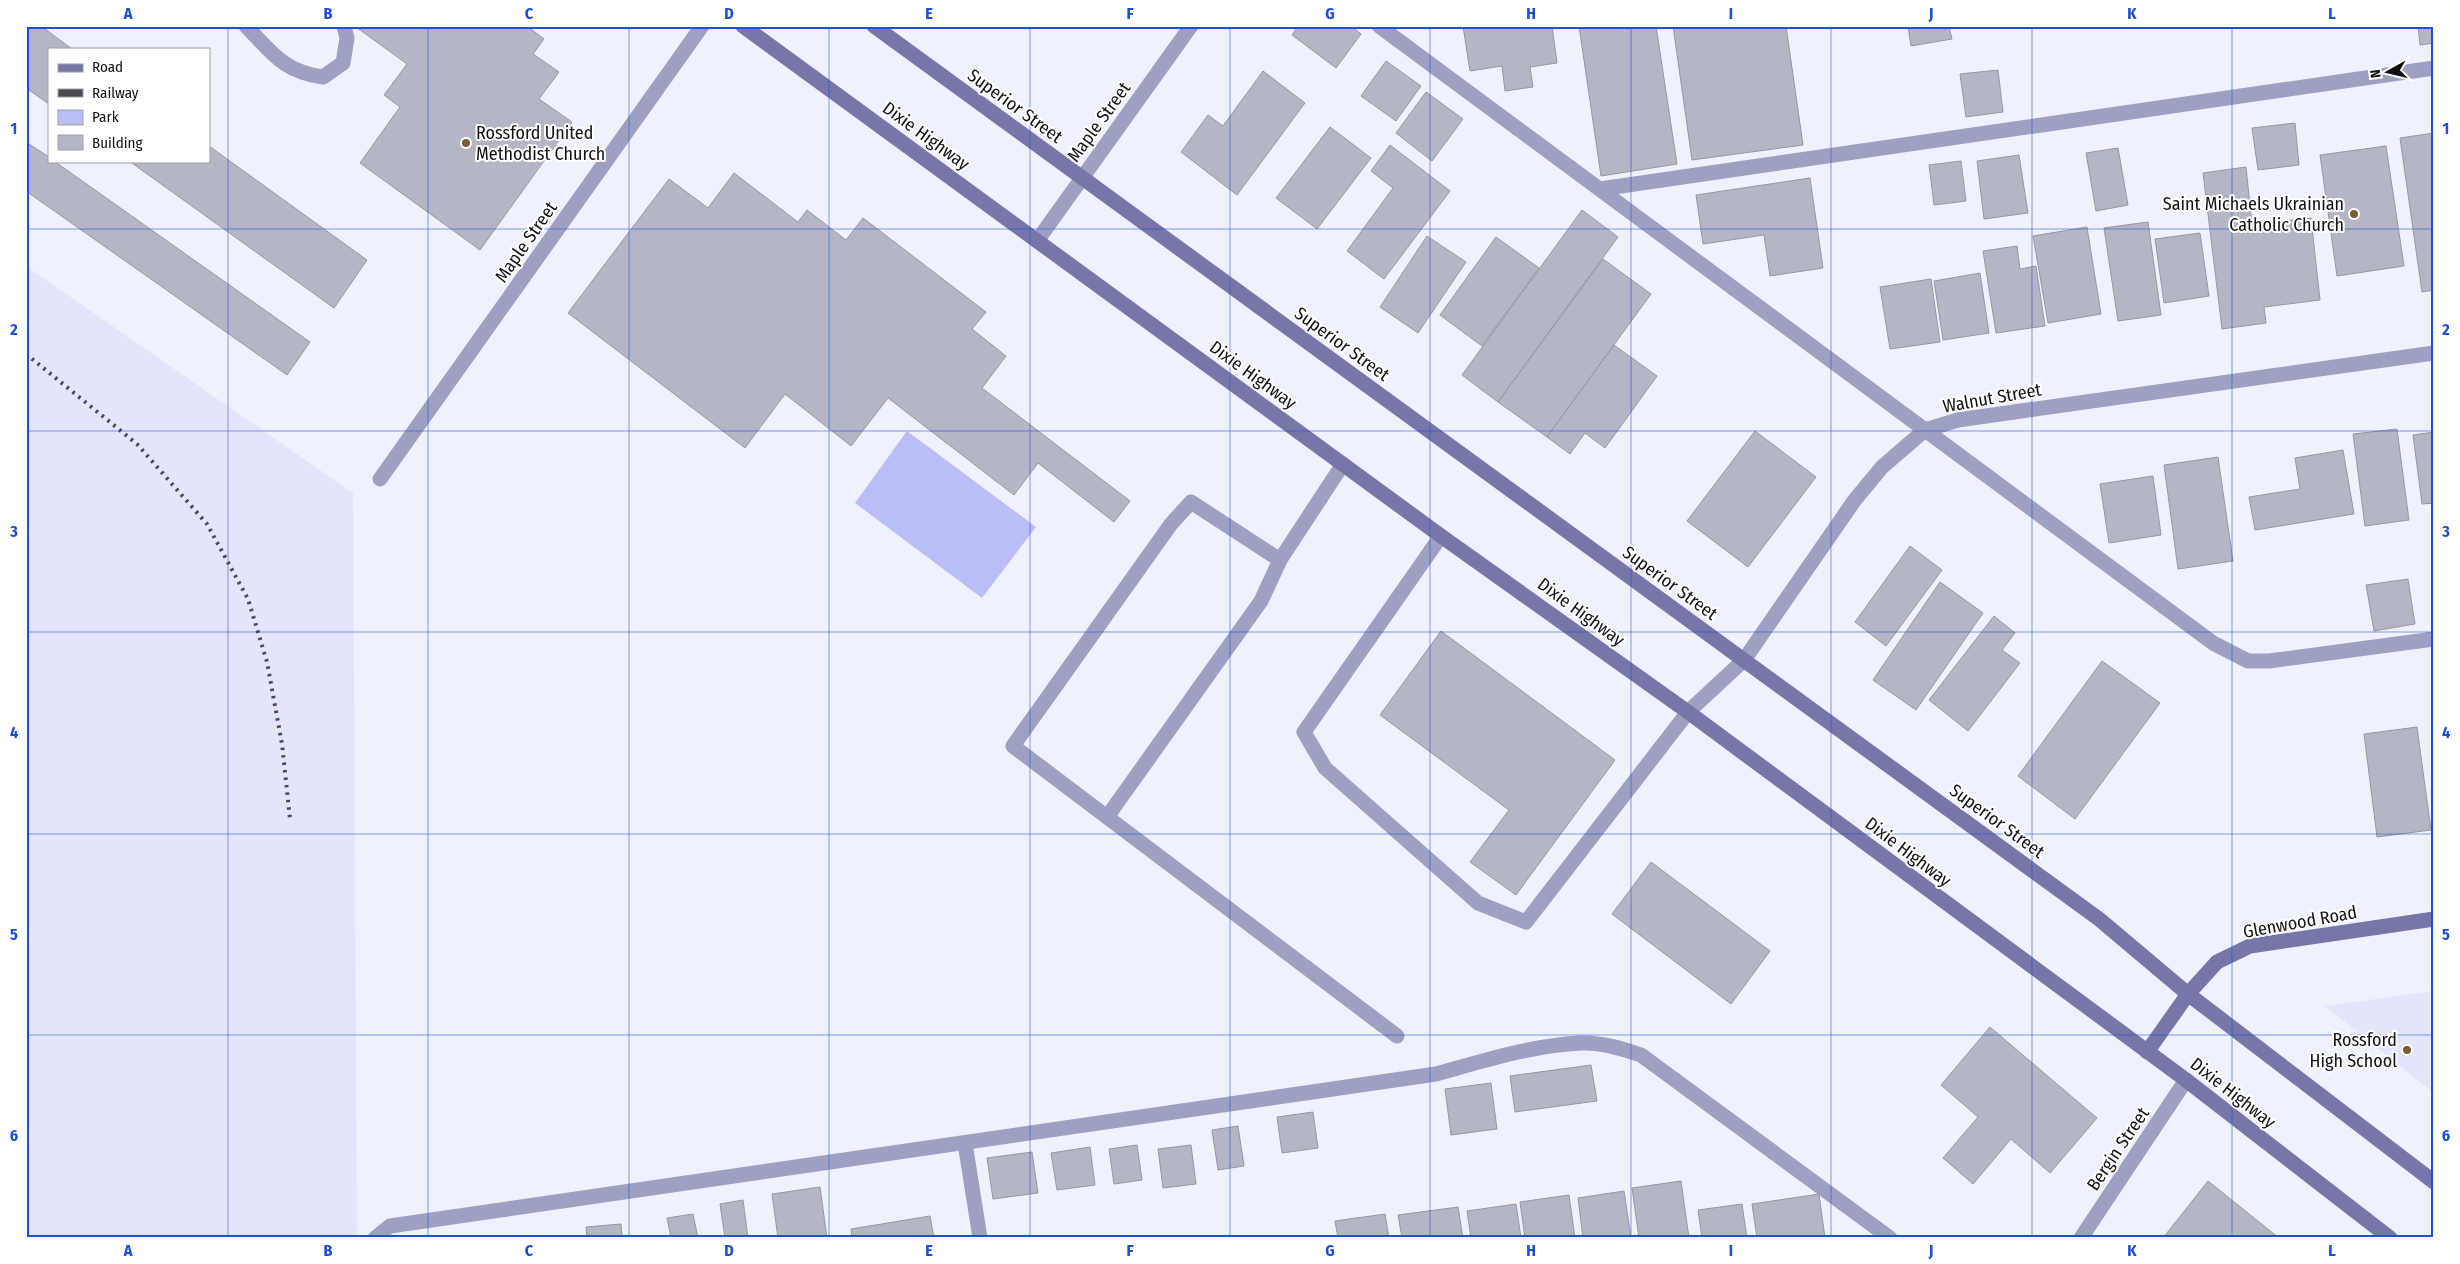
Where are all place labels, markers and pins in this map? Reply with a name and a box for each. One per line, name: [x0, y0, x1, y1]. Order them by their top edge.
place label: Rossford United Methodist Church: [476, 122, 605, 165]
marker: Rossford United Methodist Church: [460, 137, 472, 149]
place label: Saint Michaels Ukrainian Catholic Church: [2163, 193, 2344, 236]
marker: Saint Michaels Ukrainian Catholic Church: [2348, 208, 2360, 220]
place label: Rossford High School: [2310, 1029, 2397, 1072]
marker: Rossford High School: [2401, 1044, 2413, 1056]

